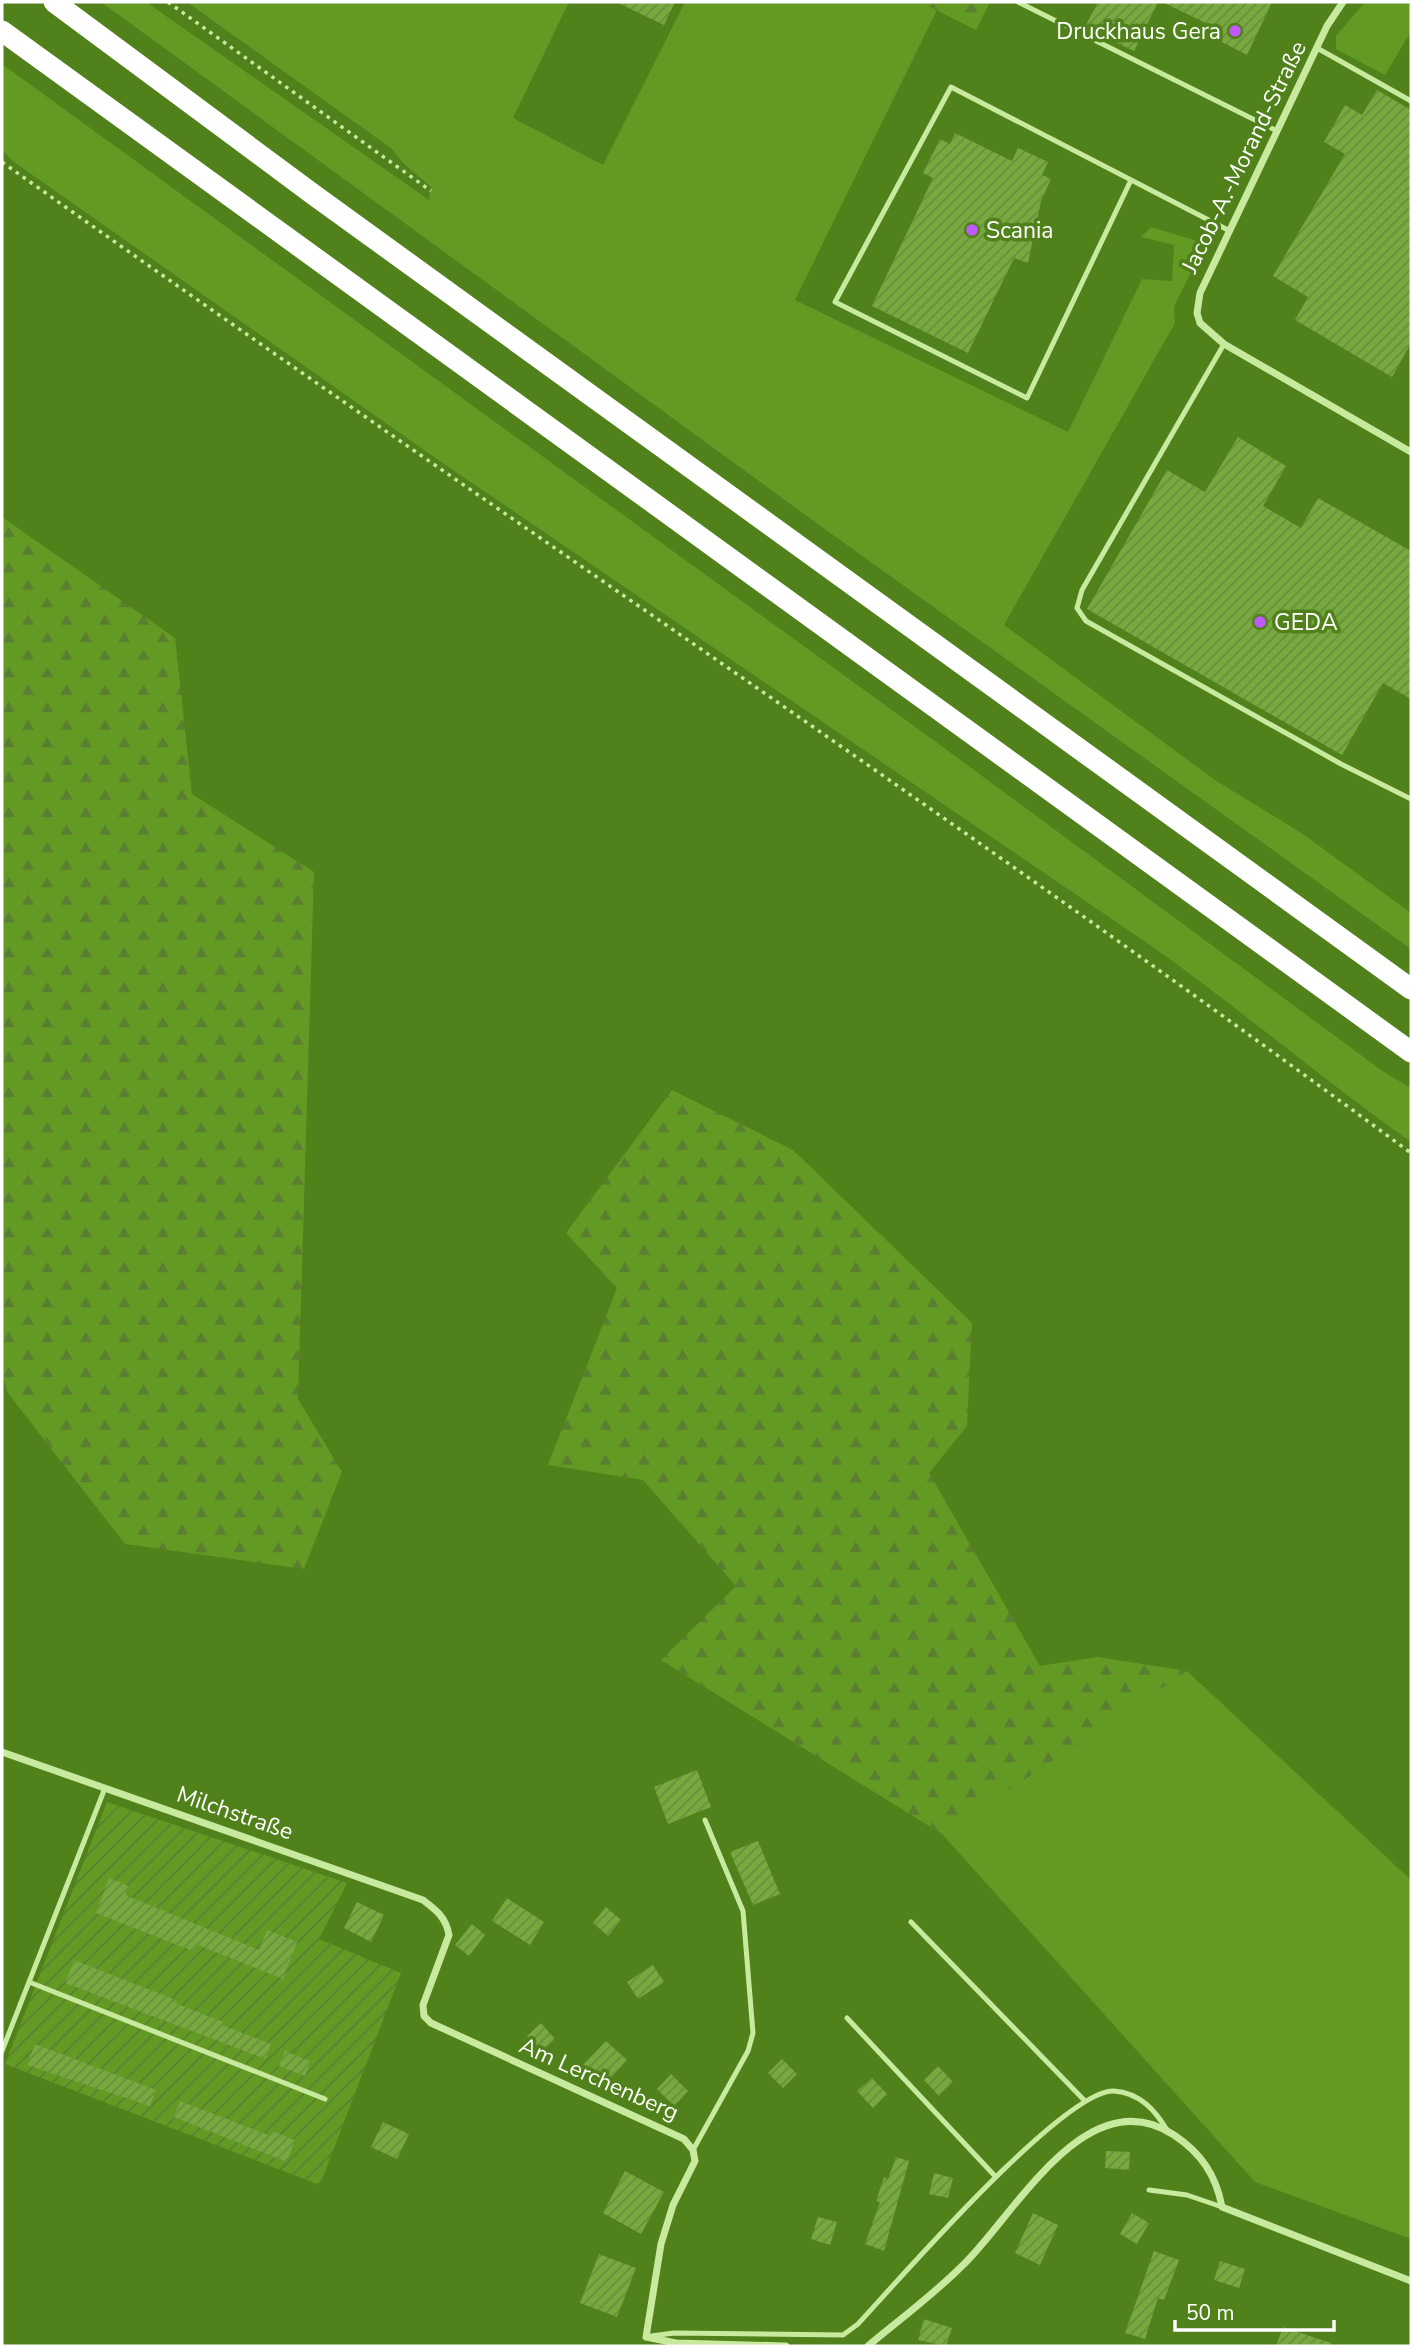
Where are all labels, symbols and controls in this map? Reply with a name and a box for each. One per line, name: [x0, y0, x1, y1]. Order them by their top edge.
place label: Druckhaus Gera: [1056, 16, 1221, 47]
marker: Druckhaus Gera: [1227, 23, 1243, 39]
street label: Jacob-A.-Morand-Straße: [1174, 36, 1314, 279]
place label: Scania: [986, 215, 1053, 246]
marker: Scania: [964, 222, 980, 238]
place label: GEDA: [1274, 607, 1338, 638]
marker: GEDA: [1252, 614, 1268, 630]
street label: Milchstraße: [173, 1779, 297, 1847]
street label: Am Lerchenberg: [514, 2030, 684, 2128]
scale bar: [1175, 2288, 1334, 2332]
text: 50 m: [1186, 2299, 1235, 2327]

